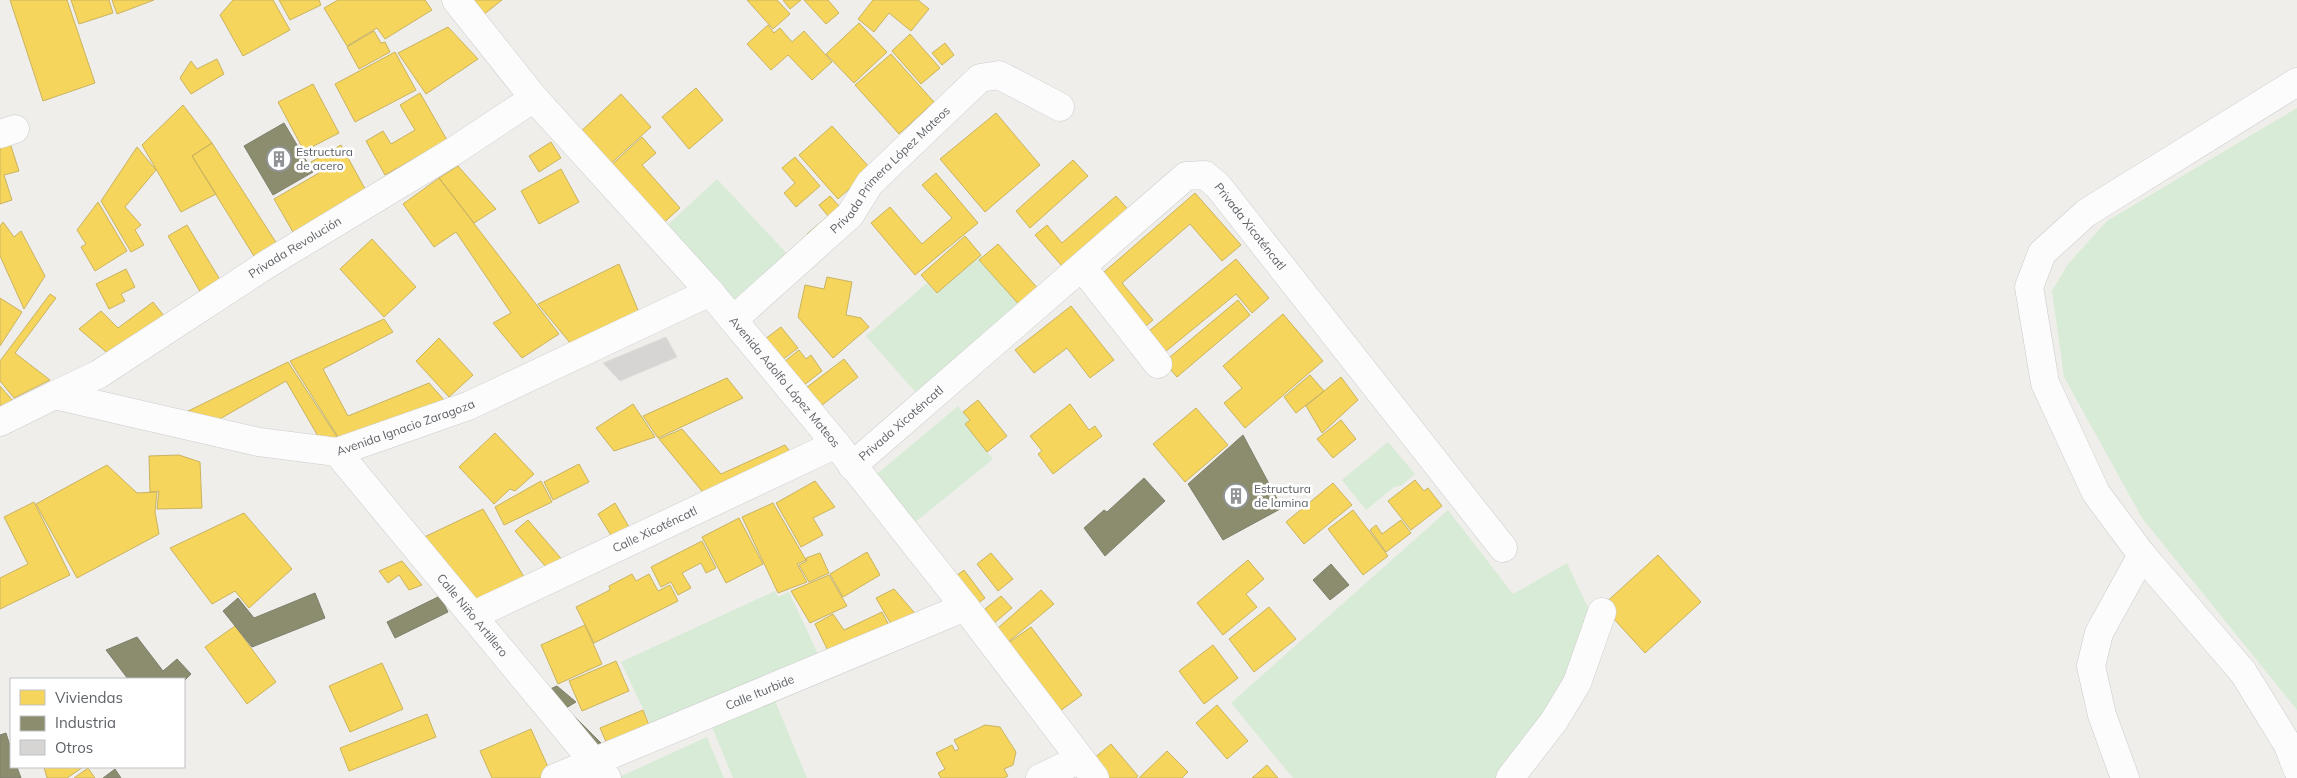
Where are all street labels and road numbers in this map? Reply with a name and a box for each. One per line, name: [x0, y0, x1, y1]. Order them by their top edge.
street label: Privada Primera López Mateos: [827, 103, 953, 236]
street label: Privada Xicoténcatl: [1211, 180, 1289, 273]
street label: Privada Revolución: [245, 213, 344, 281]
street label: Avenida Adolfo López Mateos: [726, 313, 844, 450]
street label: Privada Xicoténcatl: [855, 382, 946, 464]
street label: Avenida Ignacio Zaragoza: [334, 396, 477, 459]
street label: Calle Xicoténcatl: [610, 503, 699, 556]
street label: Calle Niño Artillero: [434, 570, 511, 660]
street label: Calle Iturbide: [723, 671, 796, 713]

